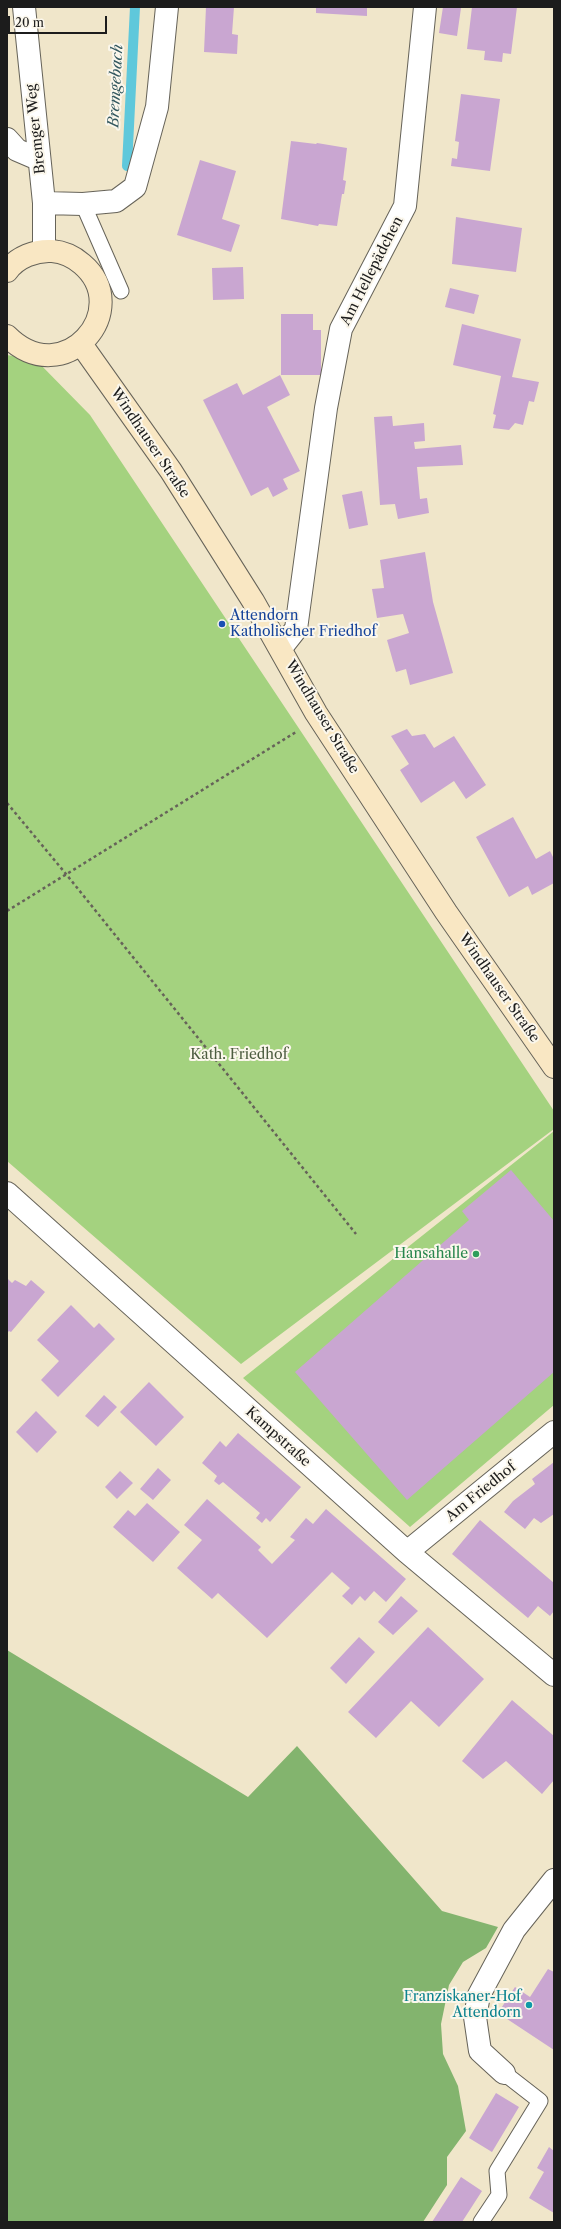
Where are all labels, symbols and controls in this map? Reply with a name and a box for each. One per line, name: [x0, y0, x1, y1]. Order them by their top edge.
scale bar: [10, 8, 109, 34]
text: 20 m: [15, 15, 44, 30]
water label: Bremgebach: [105, 44, 127, 128]
street label: Bremger Weg: [23, 83, 49, 175]
street label: Am Hellepädchen: [337, 214, 407, 328]
street label: Windhauser Straße: [107, 385, 193, 501]
place label: Attendorn Katholischer Friedhof: [230, 608, 377, 640]
marker: Attendorn Katholischer Friedhof: [217, 619, 227, 629]
street label: Windhauser Straße: [281, 657, 363, 777]
street label: Windhauser Straße: [455, 930, 543, 1046]
park label: Kath. Friedhof: [190, 1047, 288, 1063]
place label: Hansahalle: [394, 1246, 468, 1262]
marker: Hansahalle: [471, 1249, 481, 1259]
street label: Kampstraße: [242, 1403, 314, 1471]
street label: Am Friedhof: [443, 1459, 519, 1525]
place label: Franziskaner-Hof Attendorn: [404, 1989, 521, 2022]
marker: Franziskaner-Hof Attendorn: [524, 2000, 534, 2010]

